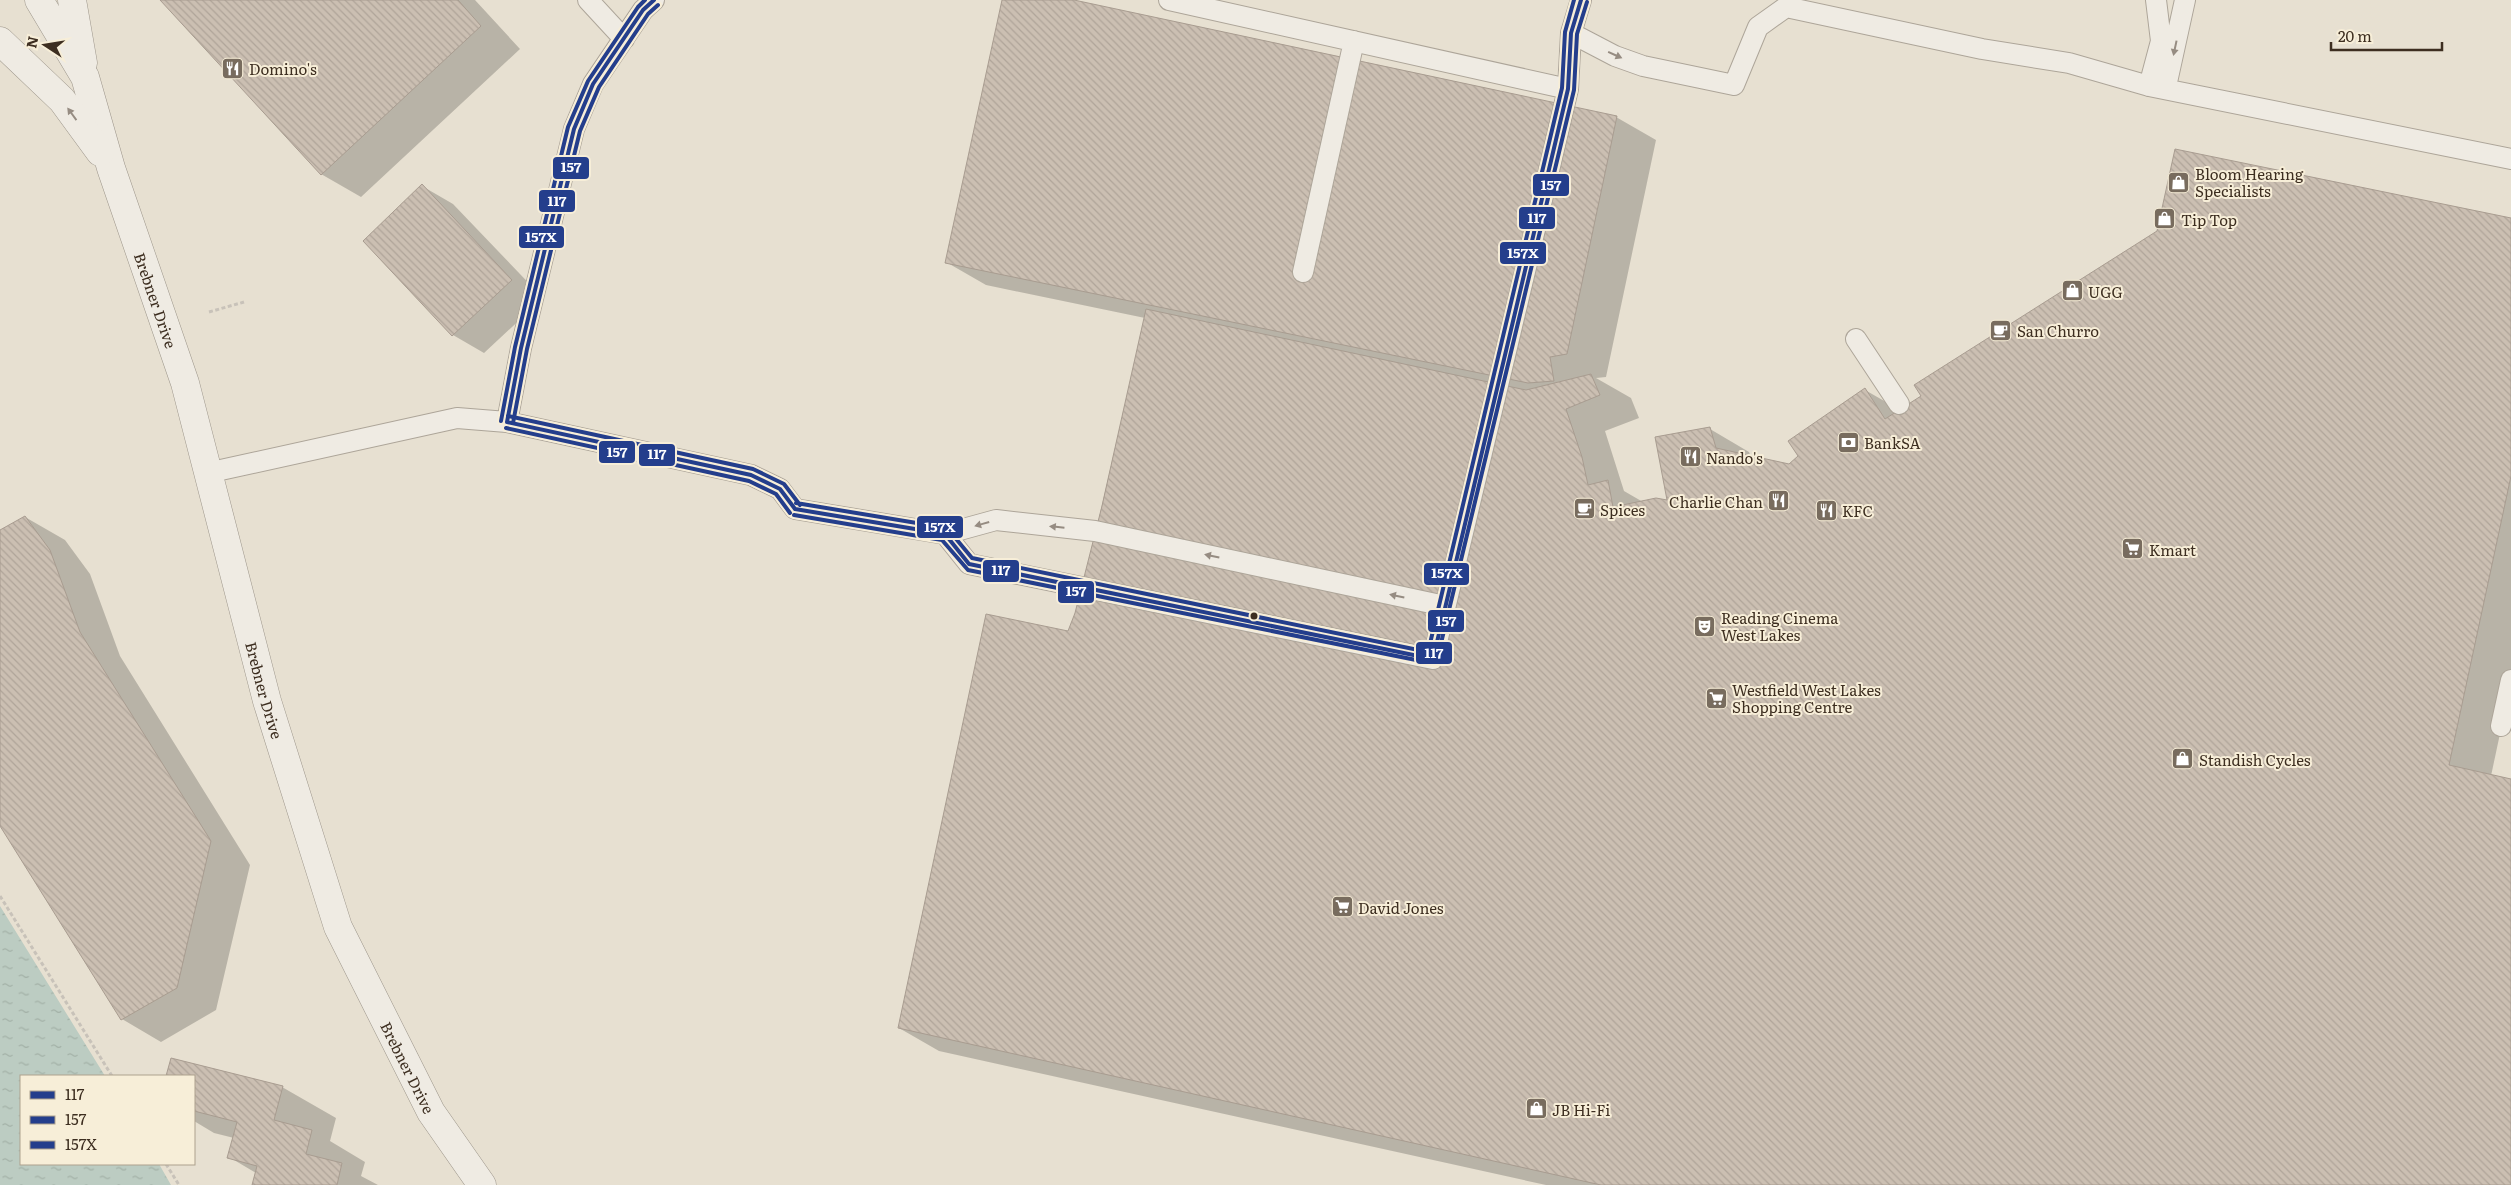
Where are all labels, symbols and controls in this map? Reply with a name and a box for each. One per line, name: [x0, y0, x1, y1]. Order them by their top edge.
north arrow: [20, 20, 70, 70]
scale bar: [2331, 20, 2442, 52]
text: 20 m: [2338, 24, 2372, 47]
text: N: [20, 34, 42, 50]
one-way arrow: [2171, 40, 2179, 55]
one-way arrow: [1608, 51, 1622, 59]
restaurant icon: Domino's: [221, 56, 245, 80]
place label: Domino's: [249, 57, 317, 80]
one-way arrow: [67, 107, 77, 121]
line badge: 157: [552, 156, 590, 180]
text: 157: [561, 156, 582, 176]
place label: Bloom Hearing Specialists: [2195, 162, 2304, 202]
shop icon: Bloom Hearing Specialists: [2167, 170, 2191, 194]
line badge: 157: [1532, 173, 1570, 197]
text: 157: [1541, 174, 1562, 194]
line badge: 117: [538, 189, 576, 213]
text: 117: [548, 190, 567, 210]
line badge: 117: [1518, 206, 1556, 230]
text: 117: [1528, 207, 1547, 227]
shop icon: Tip Top: [2153, 207, 2177, 231]
place label: Tip Top: [2181, 208, 2237, 231]
line badge: 157X: [518, 225, 565, 249]
text: 157X: [525, 226, 557, 246]
line badge: 157X: [1499, 241, 1547, 265]
text: 157X: [1507, 242, 1539, 262]
street label: Brebner Drive: [129, 249, 184, 351]
shop icon: UGG: [2060, 279, 2084, 303]
place label: UGG: [2088, 280, 2123, 303]
cafe icon: San Churro: [1989, 318, 2013, 342]
place label: San Churro: [2017, 319, 2099, 342]
bank icon: BankSA: [1836, 430, 1860, 454]
place label: BankSA: [1864, 431, 1921, 454]
line badge: 157: [598, 440, 636, 464]
text: 157: [607, 441, 628, 461]
line badge: 117: [638, 443, 676, 467]
text: 117: [648, 443, 667, 463]
restaurant icon: Nando's: [1678, 445, 1702, 469]
place label: Nando's: [1706, 446, 1763, 469]
restaurant icon: Charlie Chan: [1767, 489, 1791, 513]
place label: Charlie Chan: [1669, 490, 1763, 513]
cafe icon: Spices: [1572, 497, 1596, 521]
place label: Spices: [1600, 498, 1645, 521]
restaurant icon: KFC: [1814, 498, 1838, 522]
place label: KFC: [1842, 499, 1873, 522]
line badge: 157X: [916, 515, 964, 539]
text: 157X: [924, 516, 956, 536]
one-way arrow: [974, 520, 989, 528]
one-way arrow: [1049, 523, 1065, 531]
supermarket icon: Kmart: [2121, 537, 2145, 561]
place label: Kmart: [2149, 538, 2196, 561]
one-way arrow: [1204, 552, 1219, 560]
line badge: 117: [982, 559, 1020, 583]
text: 117: [992, 559, 1011, 579]
line badge: 157X: [1423, 562, 1470, 586]
text: 157X: [1431, 562, 1463, 582]
line badge: 157: [1057, 580, 1095, 604]
text: 157: [1066, 580, 1087, 600]
one-way arrow: [1389, 591, 1405, 599]
place label: Reading Cinema West Lakes: [1721, 606, 1839, 646]
line badge: 157: [1427, 609, 1465, 633]
text: 157: [1436, 610, 1457, 630]
unlabelled marker: [1249, 611, 1259, 621]
theatre icon: Reading Cinema West Lakes: [1693, 614, 1717, 638]
street label: Brebner Drive: [241, 639, 290, 742]
line badge: 117: [1415, 641, 1453, 665]
text: 117: [1425, 642, 1444, 662]
place label: Westfield West Lakes Shopping Centre: [1732, 678, 1881, 718]
supermarket icon: Westfield West Lakes Shopping Centre: [1704, 686, 1728, 710]
shop icon: Standish Cycles: [2171, 747, 2195, 771]
place label: Standish Cycles: [2199, 748, 2311, 771]
supermarket icon: David Jones: [1330, 895, 1354, 919]
place label: David Jones: [1358, 896, 1444, 919]
street label: Brebner Drive: [376, 1017, 441, 1117]
legend: [20, 1075, 195, 1165]
text: 117: [65, 1082, 85, 1105]
shop icon: JB Hi-Fi: [1524, 1097, 1548, 1121]
place label: JB Hi-Fi: [1552, 1098, 1610, 1121]
text: 157: [65, 1107, 87, 1130]
text: 157X: [65, 1132, 97, 1155]

